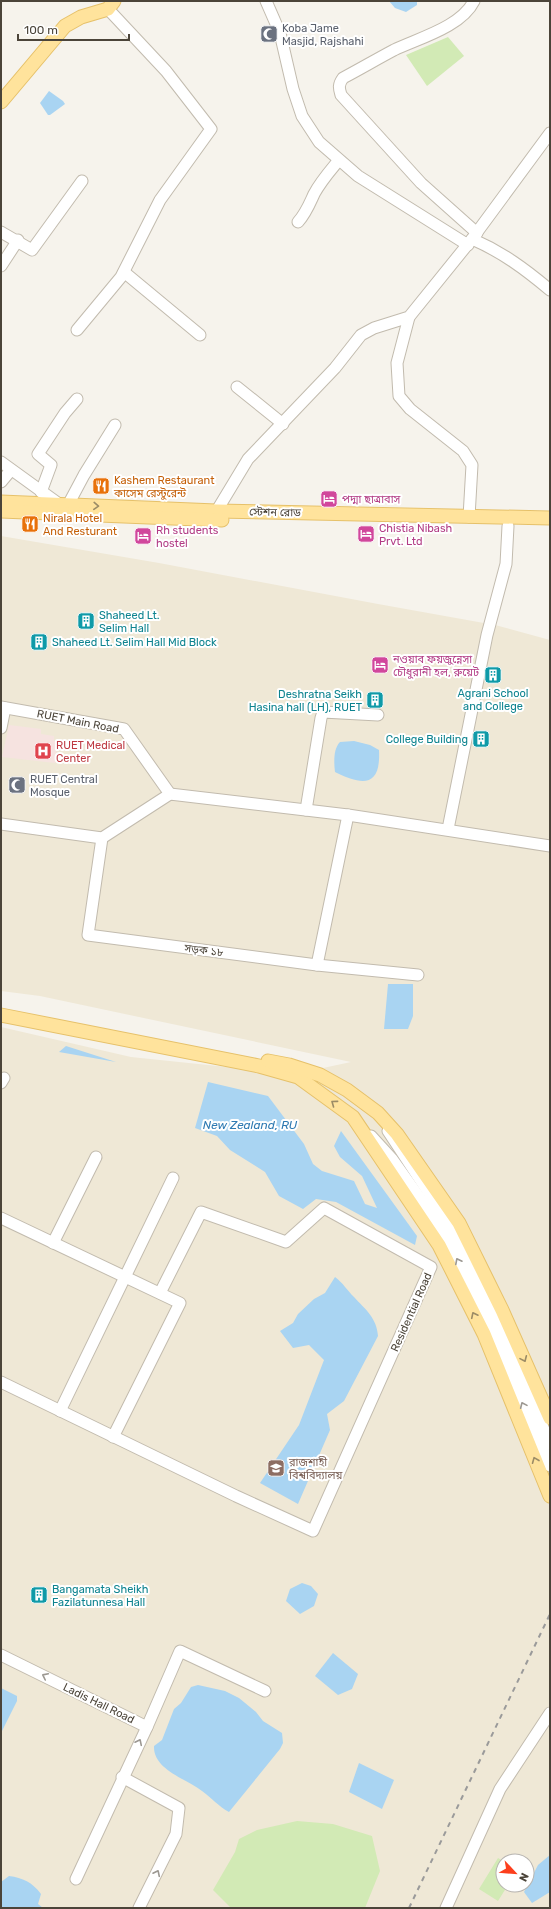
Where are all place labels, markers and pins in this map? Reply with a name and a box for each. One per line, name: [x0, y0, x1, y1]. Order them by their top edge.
place label: Koba Jame Masjid, Rajshahi: [282, 22, 364, 48]
mosque icon: Koba Jame Masjid, Rajshahi: [259, 24, 279, 44]
place label: Kashem Restaurant কাসেম রেস্টুরেন্ট: [113, 474, 215, 500]
restaurant icon: Kashem Restaurant কাসেম রেস্টুরেন্ট: [91, 476, 111, 496]
hotel icon: পদ্মা ছাত্রাবাস: [319, 489, 339, 509]
place label: পদ্মা ছাত্রাবাস: [342, 493, 401, 506]
place label: Nirala Hotel And Resturant: [43, 512, 118, 538]
restaurant icon: Nirala Hotel And Resturant: [20, 514, 40, 534]
place label: Chistia Nibash Prvt. Ltd: [379, 522, 452, 548]
place label: Rh students hostel: [156, 524, 219, 550]
hotel icon: Chistia Nibash Prvt. Ltd: [356, 524, 376, 544]
hotel icon: Rh students hostel: [133, 526, 153, 546]
place label: Shaheed Lt. Selim Hall: [99, 609, 160, 635]
building icon: Shaheed Lt. Selim Hall: [76, 611, 96, 631]
building icon: Shaheed Lt. Selim Hall Mid Block: [29, 632, 49, 652]
place label: Shaheed Lt. Selim Hall Mid Block: [52, 636, 217, 649]
place label: নওয়াব ফয়জুন্নেসা চৌধুরানী হল, রুয়েট: [392, 653, 480, 679]
hotel icon: নওয়াব ফয়জুন্নেসা চৌধুরানী হল, রুয়েট: [370, 655, 390, 675]
building icon: Agrani School and College: [483, 665, 503, 685]
place label: Agrani School and College: [458, 687, 528, 713]
place label: Deshratna Seikh Hasina hall (LH), RUET: [249, 688, 363, 714]
building icon: Deshratna Seikh Hasina hall (LH), RUET: [365, 690, 385, 710]
building icon: College Building: [471, 729, 491, 749]
place label: College Building: [386, 733, 468, 746]
place label: RUET Medical Center: [56, 739, 125, 765]
hospital icon: RUET Medical Center: [33, 741, 53, 761]
place label: RUET Central Mosque: [30, 773, 98, 799]
mosque icon: RUET Central Mosque: [7, 775, 27, 795]
place label: রাজশাহী বিশ্ববিদ্যালয়: [288, 1456, 342, 1482]
school or university icon: রাজশাহী বিশ্ববিদ্যালয়: [266, 1458, 286, 1478]
place label: Bangamata Sheikh Fazilatunnesa Hall: [52, 1583, 148, 1609]
building icon: Bangamata Sheikh Fazilatunnesa Hall: [29, 1585, 49, 1605]

